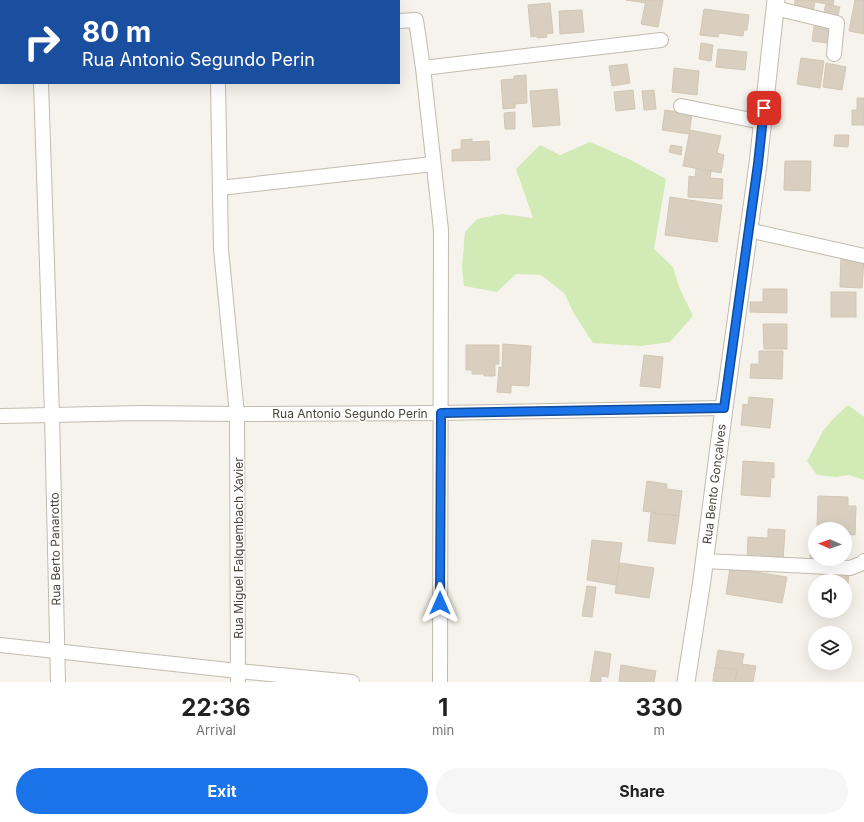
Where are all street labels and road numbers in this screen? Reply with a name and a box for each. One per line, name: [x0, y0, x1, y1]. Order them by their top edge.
street label: Rua Antonio Segundo Perin: [272, 406, 428, 421]
street label: Rua Bento Gonçalves: [699, 423, 729, 545]
street label: Rua Miguel Falquembach Xavier: [231, 457, 246, 639]
street label: Rua Berto Panarotto: [47, 492, 63, 606]

